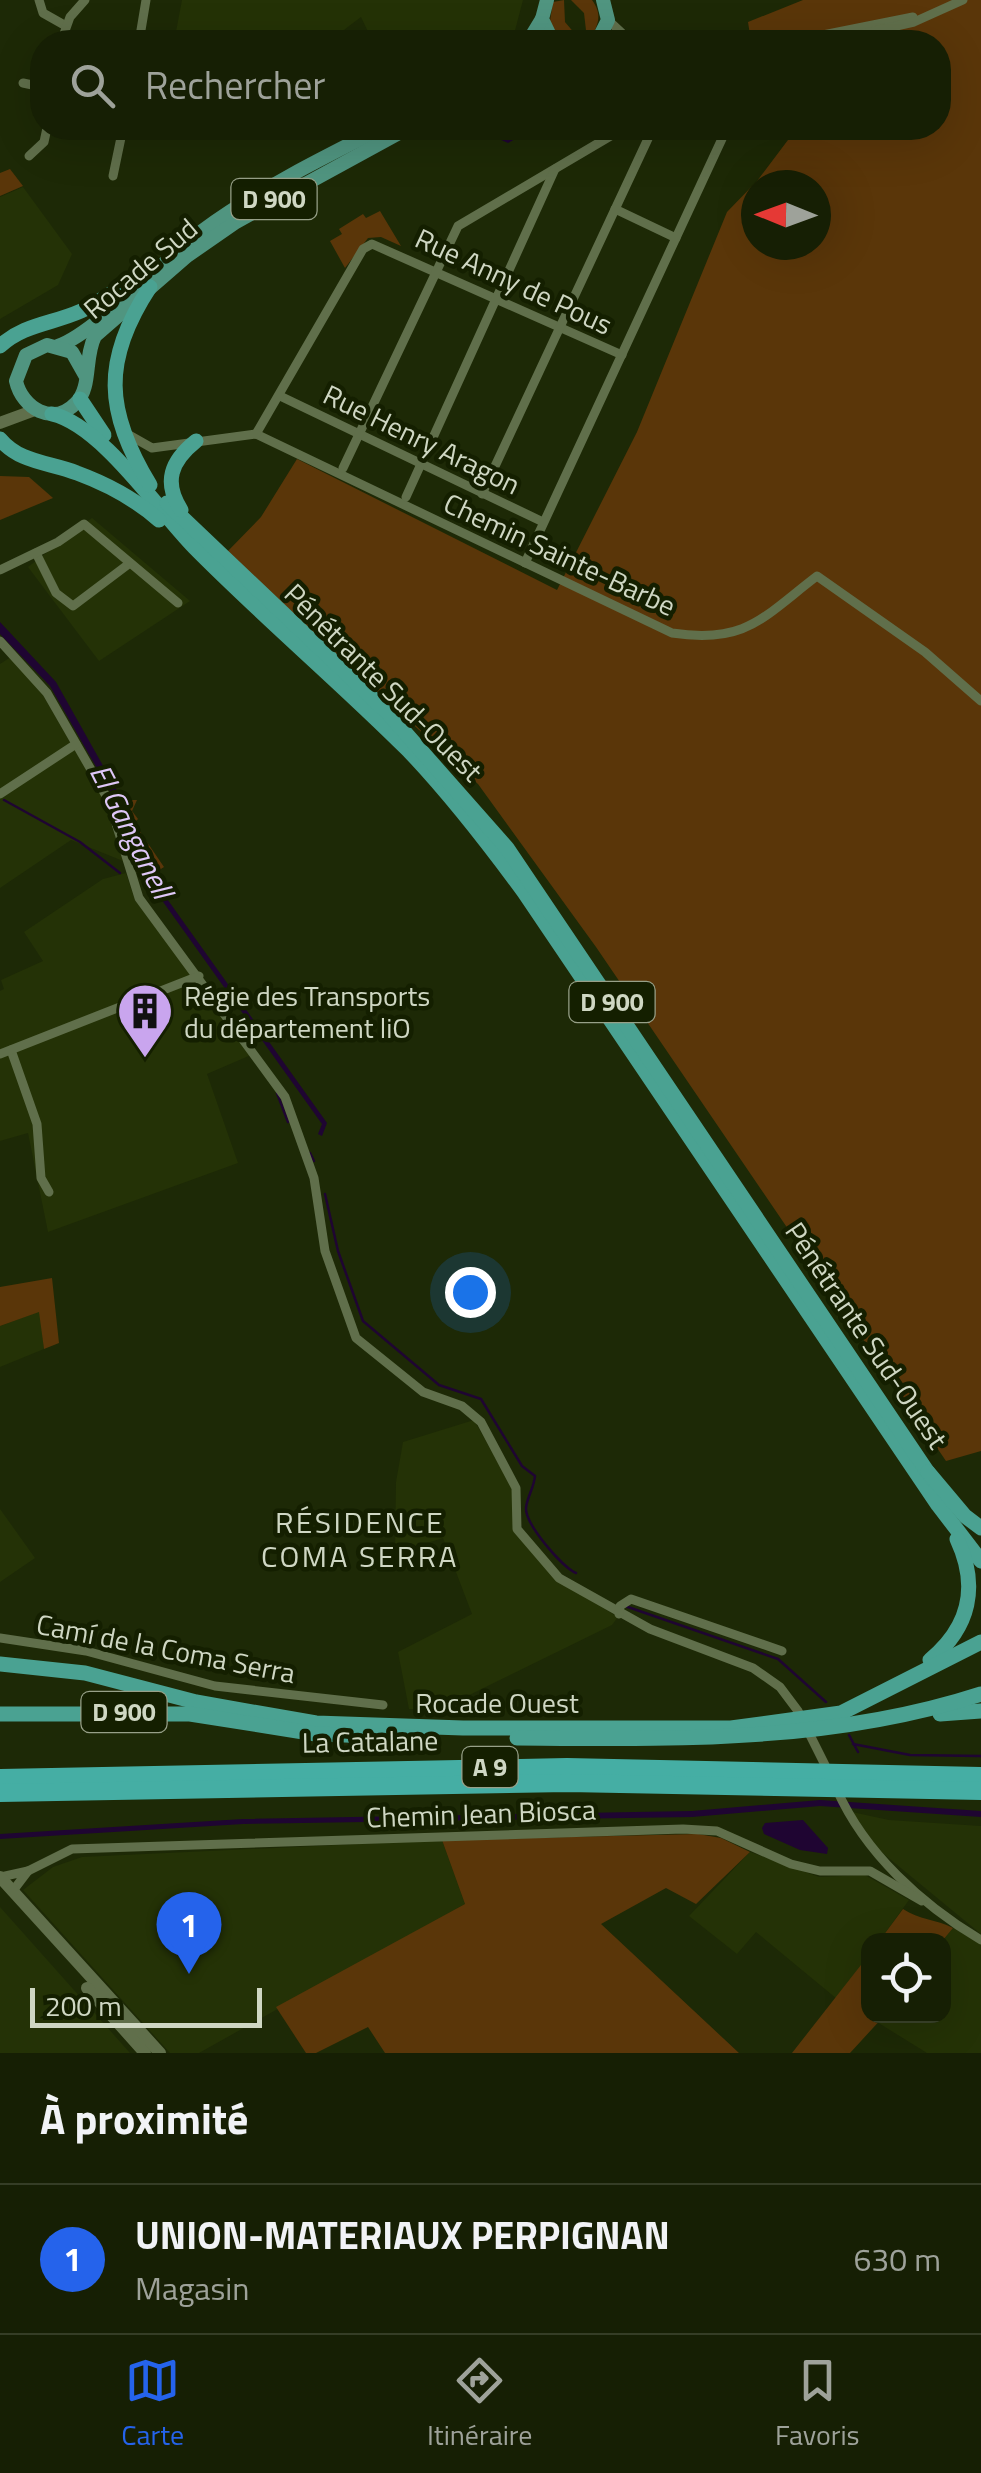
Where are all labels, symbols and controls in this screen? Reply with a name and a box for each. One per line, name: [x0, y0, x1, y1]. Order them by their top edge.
search box: [30, 30, 951, 140]
text: Rechercher: [145, 56, 326, 114]
icon: search: [65, 58, 120, 113]
north arrow: [741, 170, 831, 260]
road number: D 900: [232, 179, 316, 219]
street label: Rocade Sud: [73, 207, 207, 329]
street label: Rue Anny de Pous: [408, 217, 620, 345]
street label: Rue Henry Aragon: [316, 373, 528, 505]
street label: Chemin Sainte-Barbe: [437, 481, 683, 627]
street label: Pénétrante Sud-Ouest: [275, 573, 493, 791]
water label: El Ganganell: [78, 755, 187, 910]
place label: Régie des Transports du département liO: [184, 974, 430, 1049]
building icon: Régie des Transports du département liO: [115, 981, 175, 1060]
road number: D 900: [570, 982, 654, 1022]
street label: Pénétrante Sud-Ouest: [775, 1213, 959, 1457]
your location: [445, 1267, 496, 1318]
district label: RÉSIDENCE COMA SERRA: [261, 1499, 459, 1579]
street label: Camí de la Coma Serra: [33, 1602, 299, 1694]
street label: Rocade Ouest: [415, 1681, 579, 1724]
road number: D 900: [82, 1692, 166, 1732]
street label: La Catalane: [301, 1718, 439, 1764]
road number: A 9: [462, 1747, 518, 1787]
street label: Chemin Jean Biosca: [365, 1788, 597, 1838]
pin: 1: [156, 1892, 222, 1974]
map controls: [861, 1933, 951, 2023]
button: locate: [861, 1933, 951, 2023]
scale bar: [30, 1983, 262, 2028]
text: 200 m: [45, 1984, 122, 2027]
text: À proximité: [40, 2086, 248, 2150]
text: UNION-MATERIAUX PERPIGNAN: [135, 2206, 670, 2264]
text: 1: [64, 2235, 81, 2283]
text: 630 m: [853, 2235, 941, 2283]
text: Magasin: [135, 2264, 249, 2312]
tab: Carte: [121, 2353, 184, 2456]
tab: Itinéraire: [427, 2353, 532, 2456]
tab: Favoris: [775, 2353, 860, 2456]

